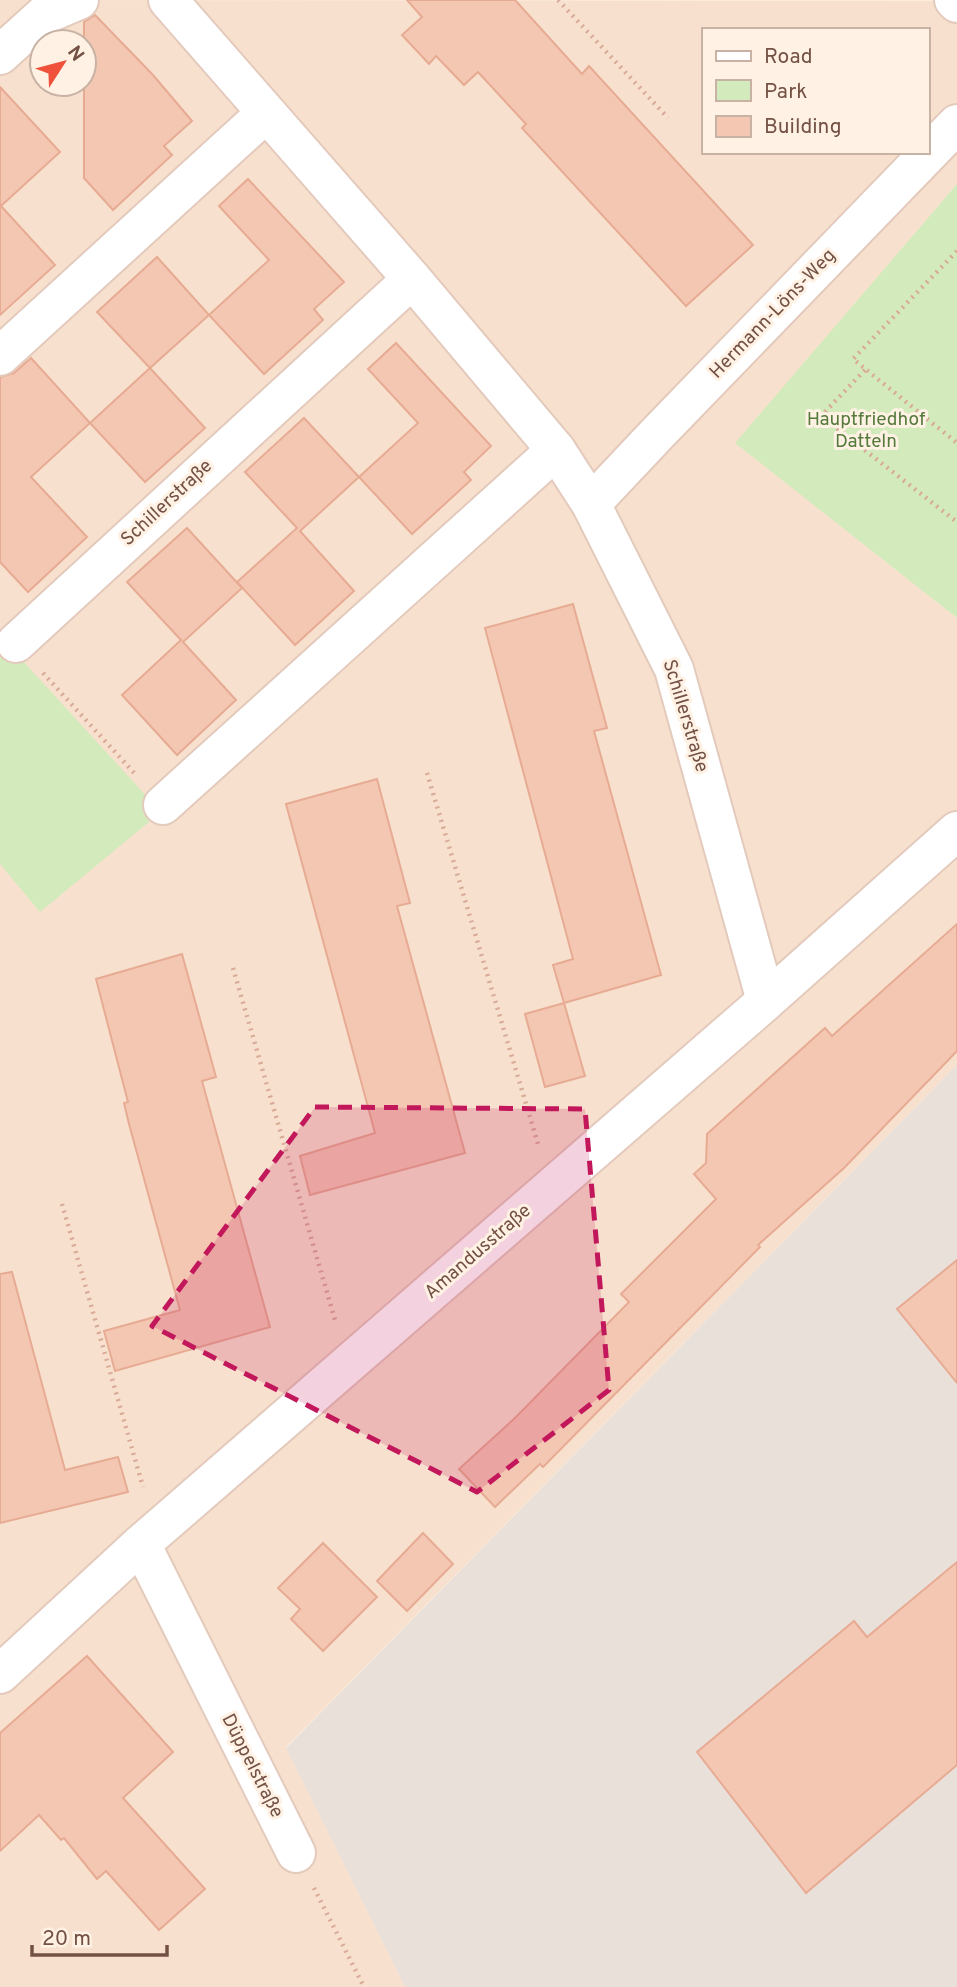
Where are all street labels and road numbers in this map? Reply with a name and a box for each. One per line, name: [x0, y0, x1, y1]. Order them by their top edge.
street label: Hermann-Löns-Weg: [705, 244, 841, 384]
street label: Schillerstraße: [116, 454, 218, 552]
street label: Schillerstraße: [656, 657, 714, 775]
street label: Amandusstraße: [420, 1199, 536, 1305]
street label: Düppelstraße: [216, 1710, 288, 1822]

